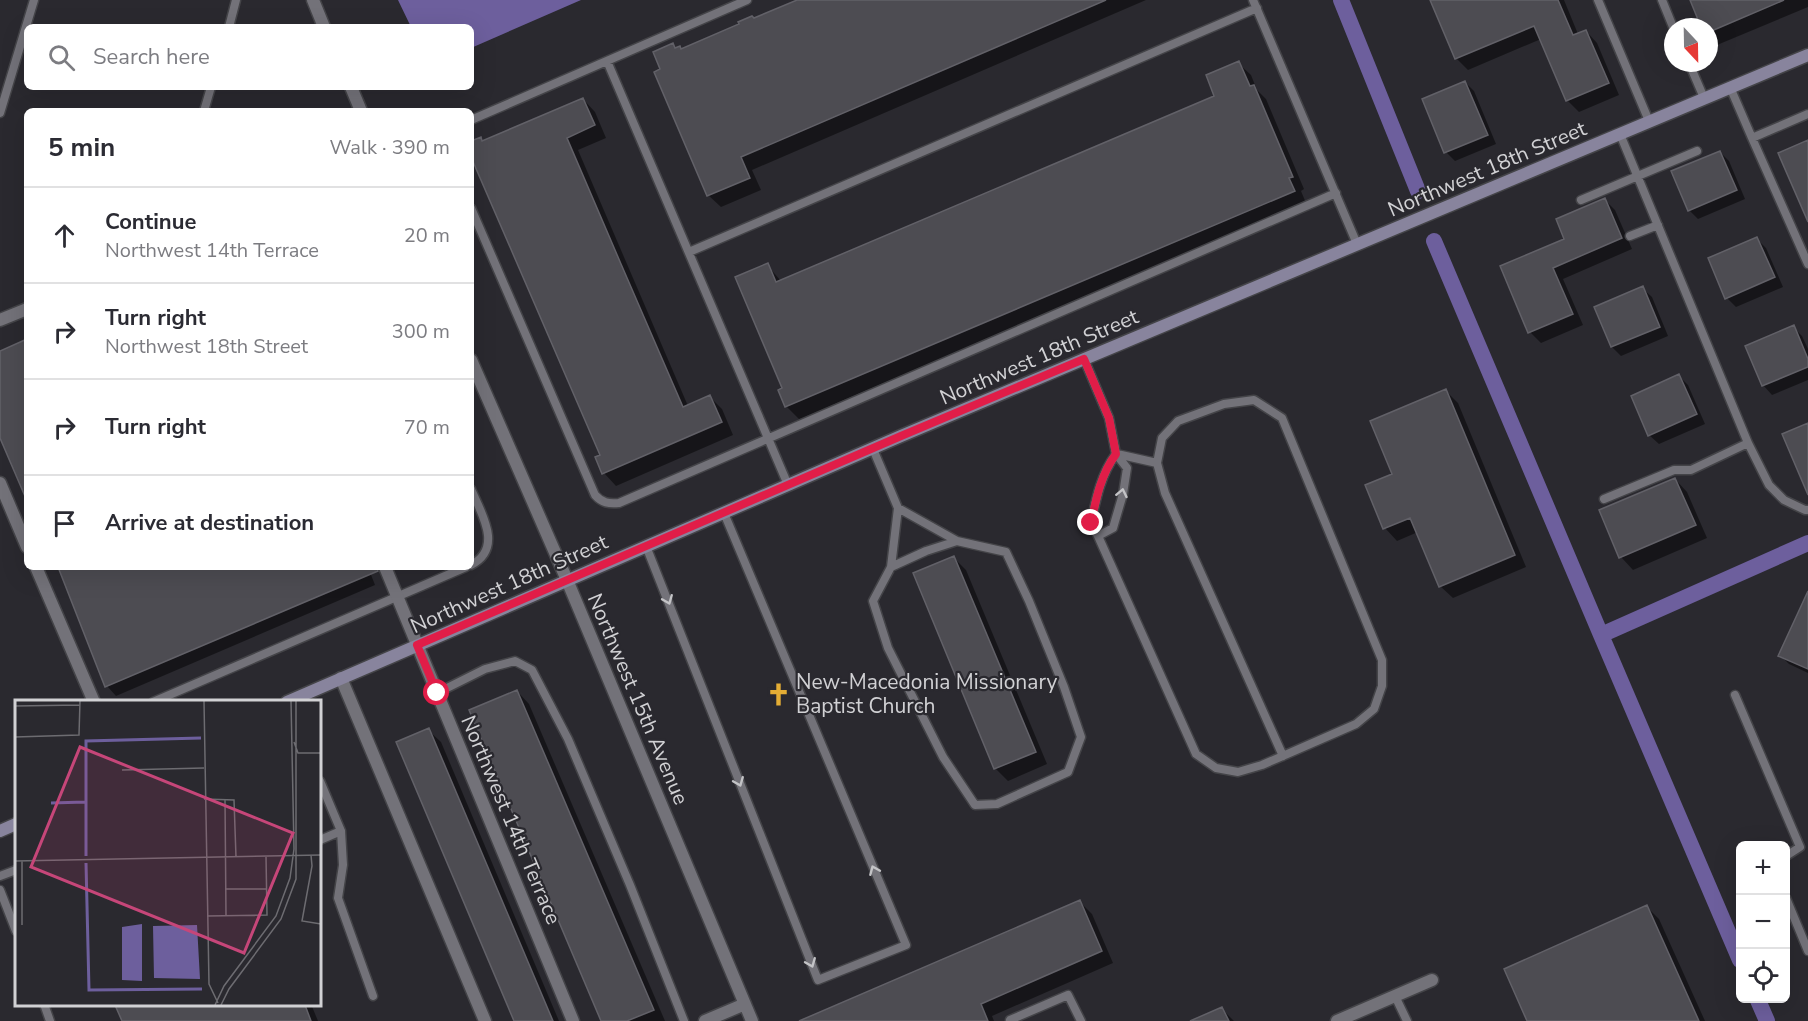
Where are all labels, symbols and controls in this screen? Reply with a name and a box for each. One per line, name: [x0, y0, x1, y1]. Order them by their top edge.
north arrow: [1664, 18, 1718, 72]
search box: [24, 24, 474, 90]
icon: search: [45, 41, 78, 74]
text: Search here: [93, 42, 210, 72]
street label: Northwest 18th Street: [1383, 114, 1591, 224]
text: 5 min: [48, 130, 115, 165]
text: Walk · 390 m: [330, 134, 450, 161]
text: Continue: [105, 207, 196, 237]
icon: ahead: [48, 219, 81, 252]
text: 20 m: [404, 222, 450, 249]
text: Northwest 14th Terrace: [105, 237, 319, 264]
street label: Northwest 18th Street: [935, 302, 1143, 412]
text: Turn right: [105, 303, 206, 333]
icon: right: [48, 315, 81, 348]
text: 300 m: [392, 318, 450, 345]
text: Northwest 18th Street: [105, 333, 308, 360]
icon: right: [48, 411, 81, 444]
text: Turn right: [105, 412, 206, 442]
text: 70 m: [404, 414, 450, 441]
one-way arrow: [1115, 488, 1128, 498]
icon: arrive: [48, 507, 81, 540]
text: Arrive at destination: [105, 508, 314, 538]
route end: [1077, 509, 1103, 535]
street label: Northwest 18th Street: [406, 528, 613, 640]
street label: Northwest 15th Avenue: [581, 589, 695, 809]
one-way arrow: [661, 594, 673, 605]
place label: New-Macedonia Missionary Baptist Church: [796, 668, 1058, 720]
route start: [423, 679, 449, 705]
church icon: New-Macedonia Missionary Baptist Church: [765, 681, 791, 707]
inset map: [15, 700, 321, 1006]
street label: Northwest 14th Terrace: [454, 711, 568, 929]
one-way arrow: [732, 776, 745, 786]
map controls: [1736, 841, 1790, 1003]
button: +: [1736, 841, 1790, 895]
one-way arrow: [869, 865, 881, 876]
button: −: [1736, 895, 1790, 949]
button: locate: [1736, 949, 1790, 1003]
one-way arrow: [804, 957, 816, 968]

